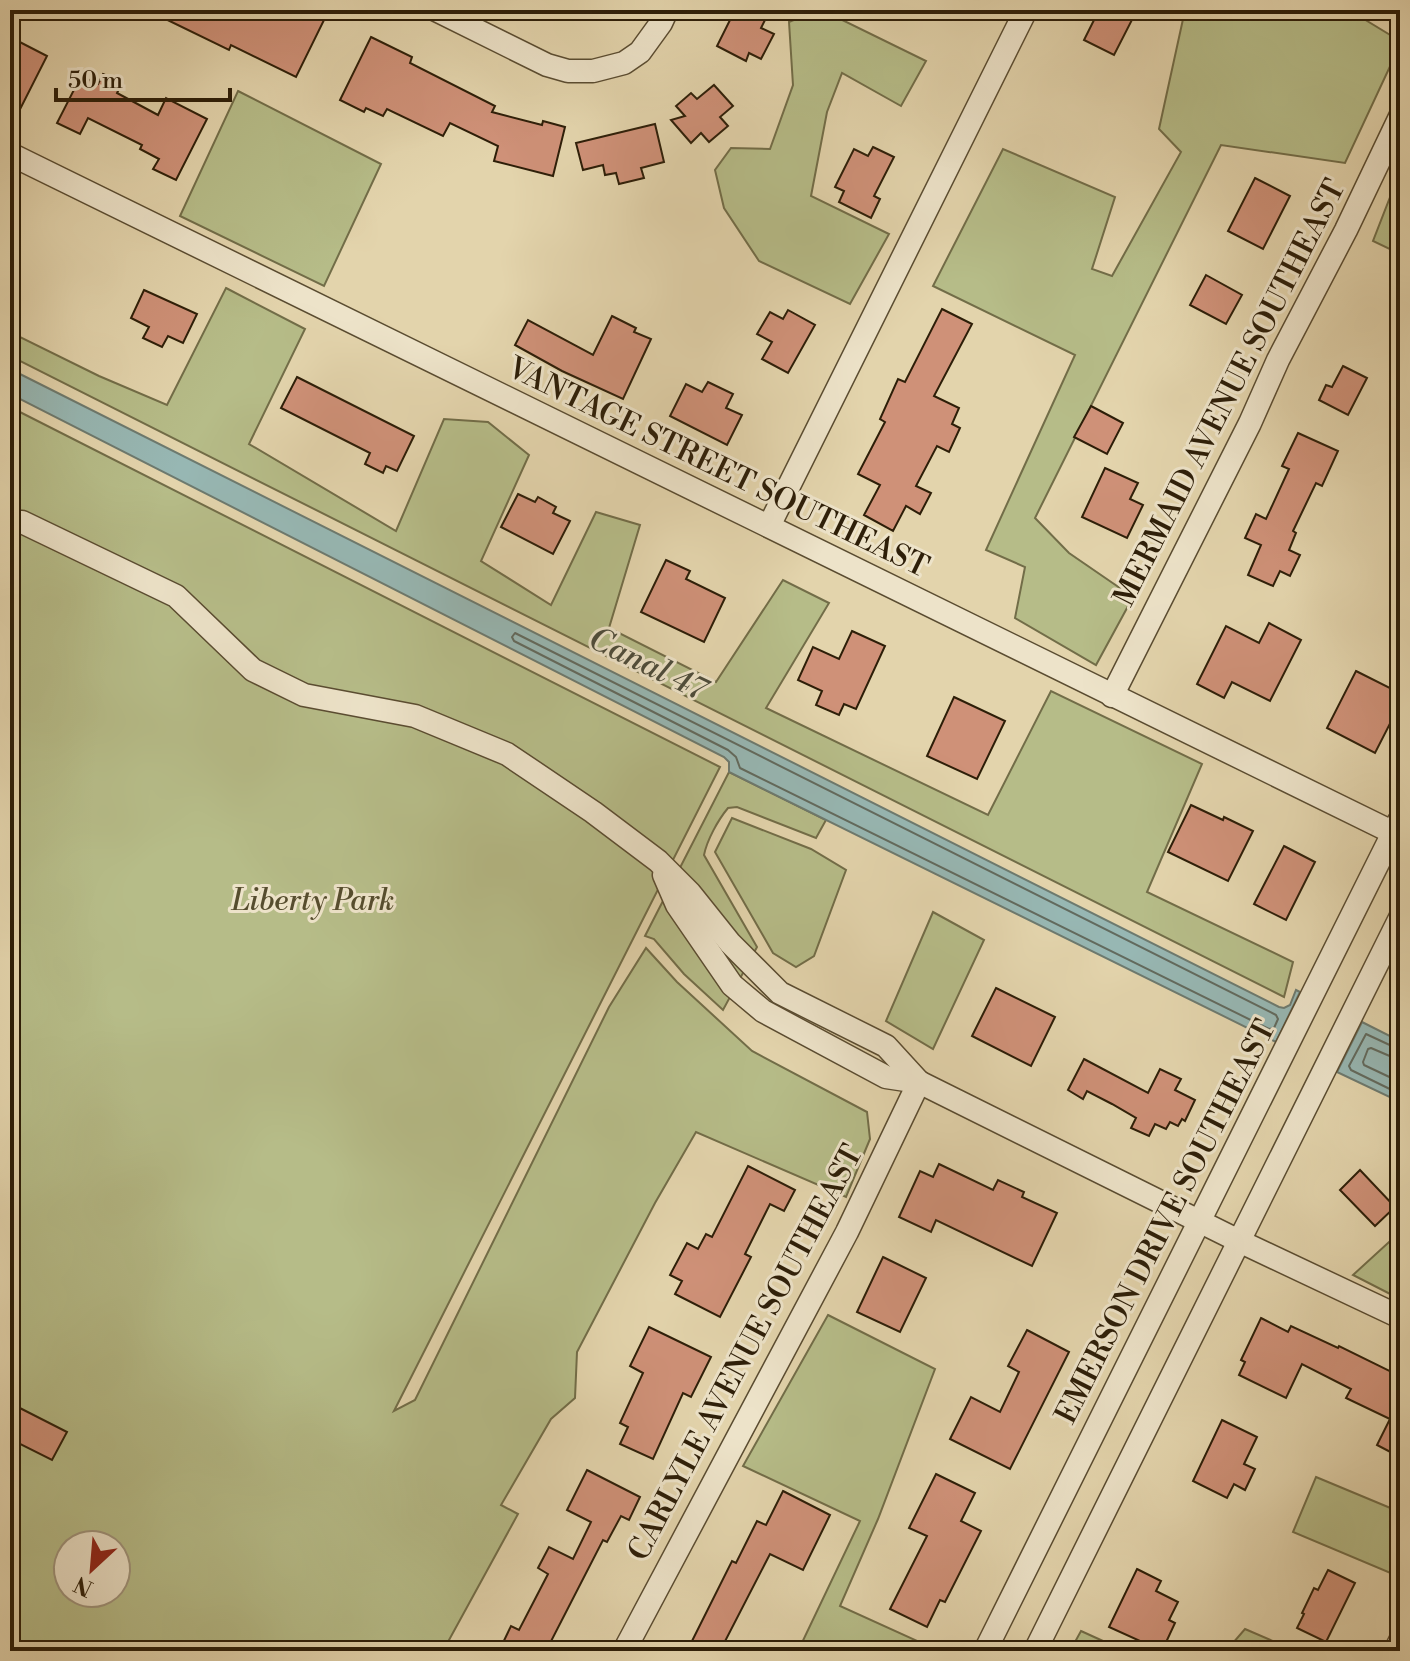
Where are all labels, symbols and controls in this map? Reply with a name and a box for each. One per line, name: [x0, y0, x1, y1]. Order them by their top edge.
scale bar: [56, 52, 230, 102]
text: 50 m: [68, 66, 123, 96]
street label: MERMAID AVENUE SOUTHEAST: [1105, 173, 1355, 613]
street label: VANTAGE STREET SOUTHEAST: [500, 349, 935, 587]
water label: Canal 47: [582, 619, 716, 711]
park label: Liberty Park: [231, 882, 394, 920]
street label: EMERSON DRIVE SOUTHEAST: [1047, 1014, 1285, 1430]
street label: CARLYLE AVENUE SOUTHEAST: [620, 1138, 872, 1568]
north arrow: [52, 1529, 132, 1609]
text: N: [70, 1569, 98, 1602]

